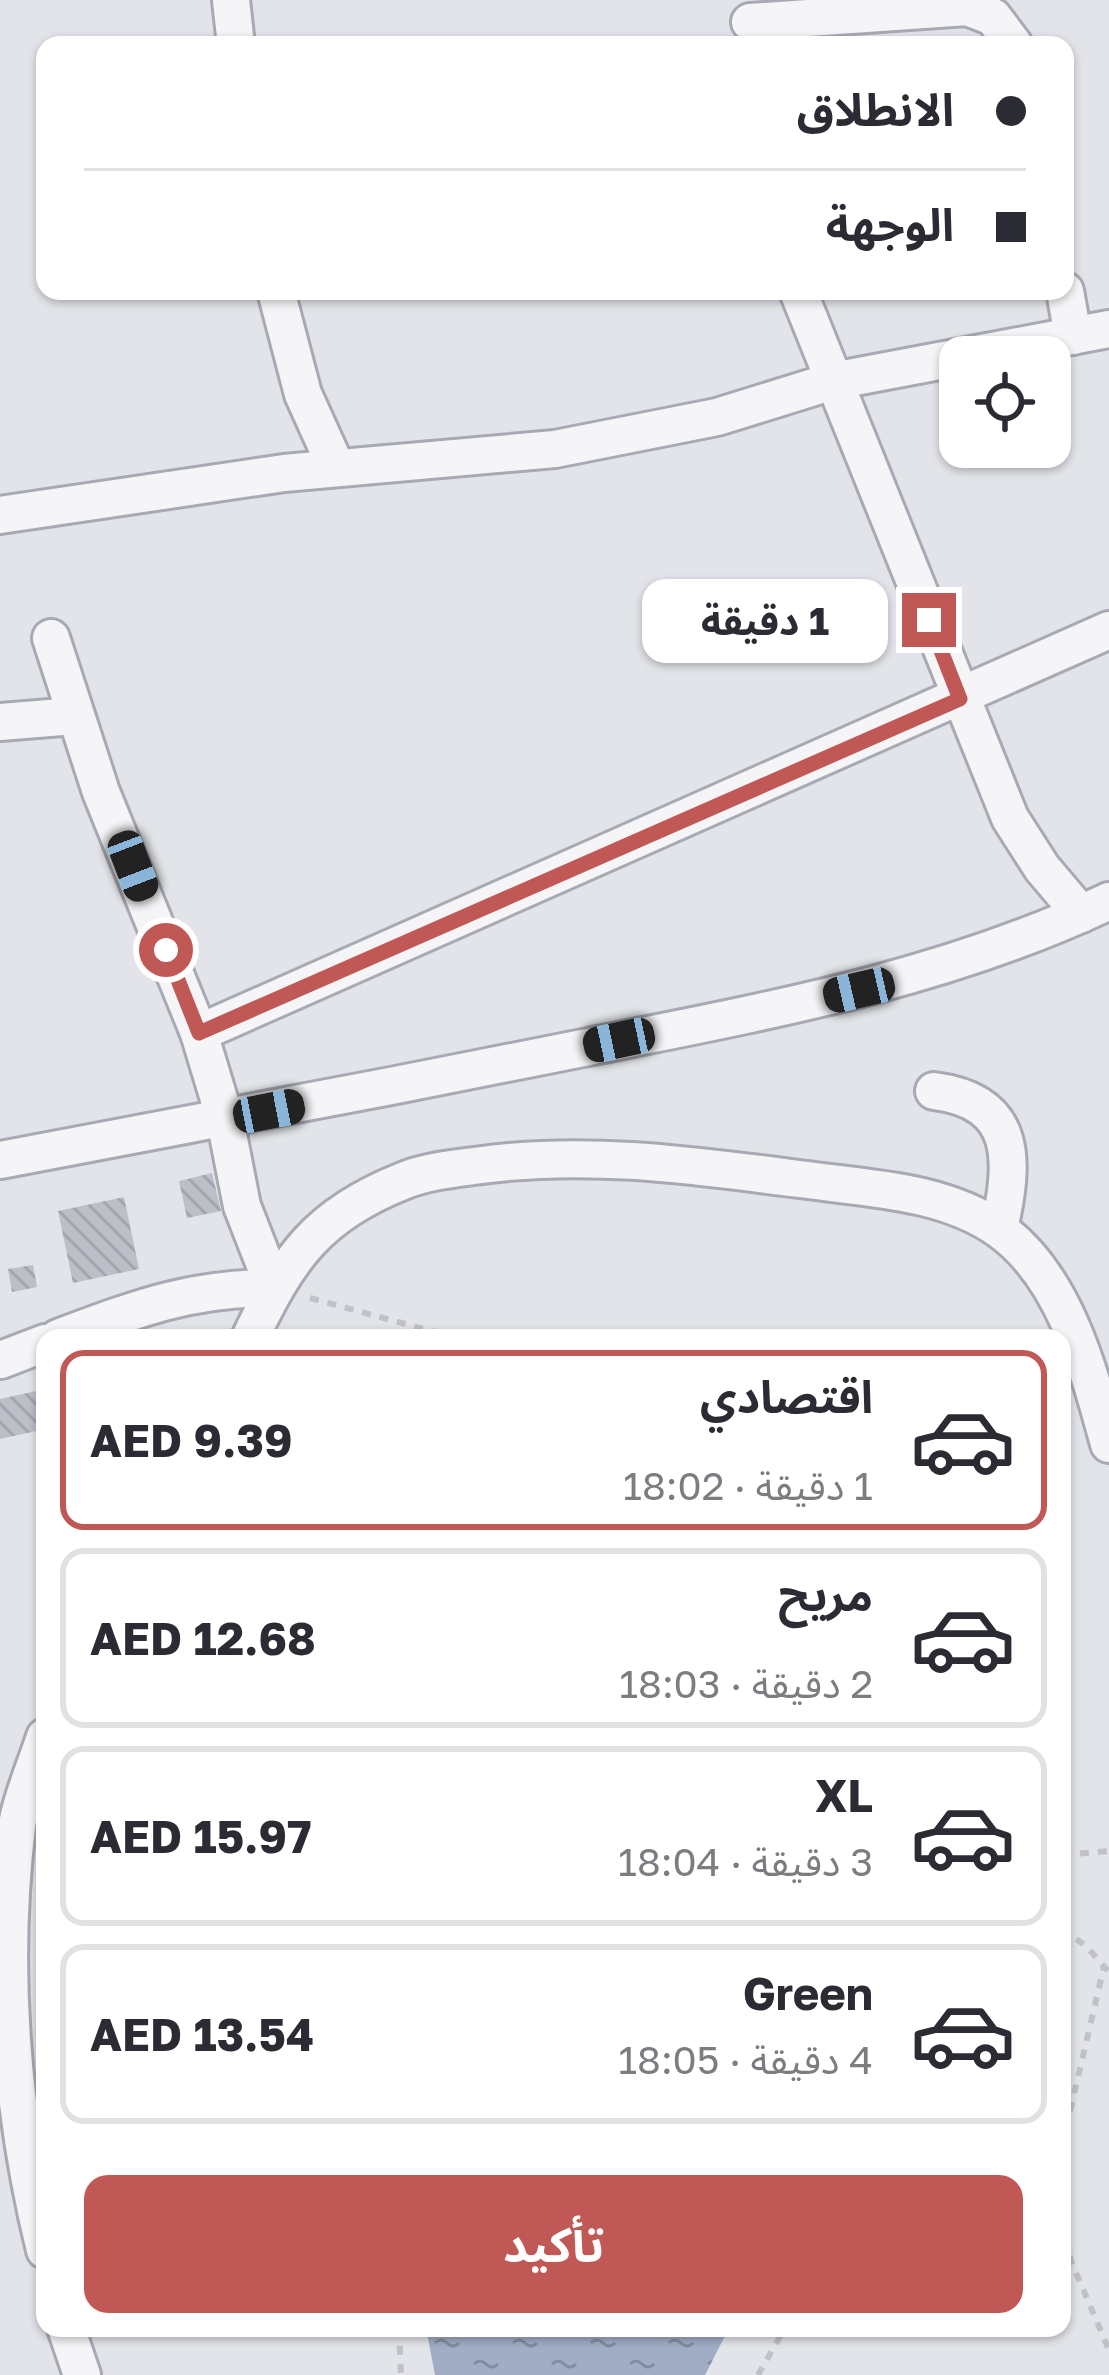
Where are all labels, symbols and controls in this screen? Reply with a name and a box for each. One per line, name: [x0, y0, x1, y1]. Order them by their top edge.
text: الانطلاق: [797, 82, 954, 136]
text: الوجهة: [826, 197, 954, 251]
map controls: [939, 336, 1071, 468]
button: locate: [939, 336, 1071, 468]
callout: 1 دقيقة: [641, 578, 887, 662]
route end: [902, 593, 956, 647]
text: 1 دقيقة: [701, 597, 829, 644]
car: [103, 826, 163, 906]
route start: [139, 923, 193, 977]
car: [820, 964, 898, 1016]
car: [580, 1015, 658, 1065]
car: [230, 1086, 308, 1136]
text: اقتصادي: [700, 1369, 873, 1423]
icon: car: [909, 1386, 1017, 1494]
text: AED 9.39: [90, 1413, 292, 1467]
text: 1 دقيقة · 18:02: [623, 1462, 873, 1509]
text: مريح: [778, 1567, 873, 1621]
icon: car: [909, 1584, 1017, 1692]
text: AED 12.68: [90, 1611, 316, 1665]
text: 2 دقيقة · 18:03: [619, 1660, 873, 1707]
text: XL: [815, 1768, 873, 1822]
icon: car: [909, 1782, 1017, 1890]
text: AED 15.97: [90, 1809, 312, 1863]
text: 3 دقيقة · 18:04: [618, 1838, 873, 1885]
text: Green: [743, 1966, 873, 2020]
icon: car: [909, 1980, 1017, 2088]
text: AED 13.54: [90, 2007, 314, 2061]
text: 4 دقيقة · 18:05: [618, 2036, 873, 2083]
button: تأكيد: [84, 2175, 1023, 2313]

